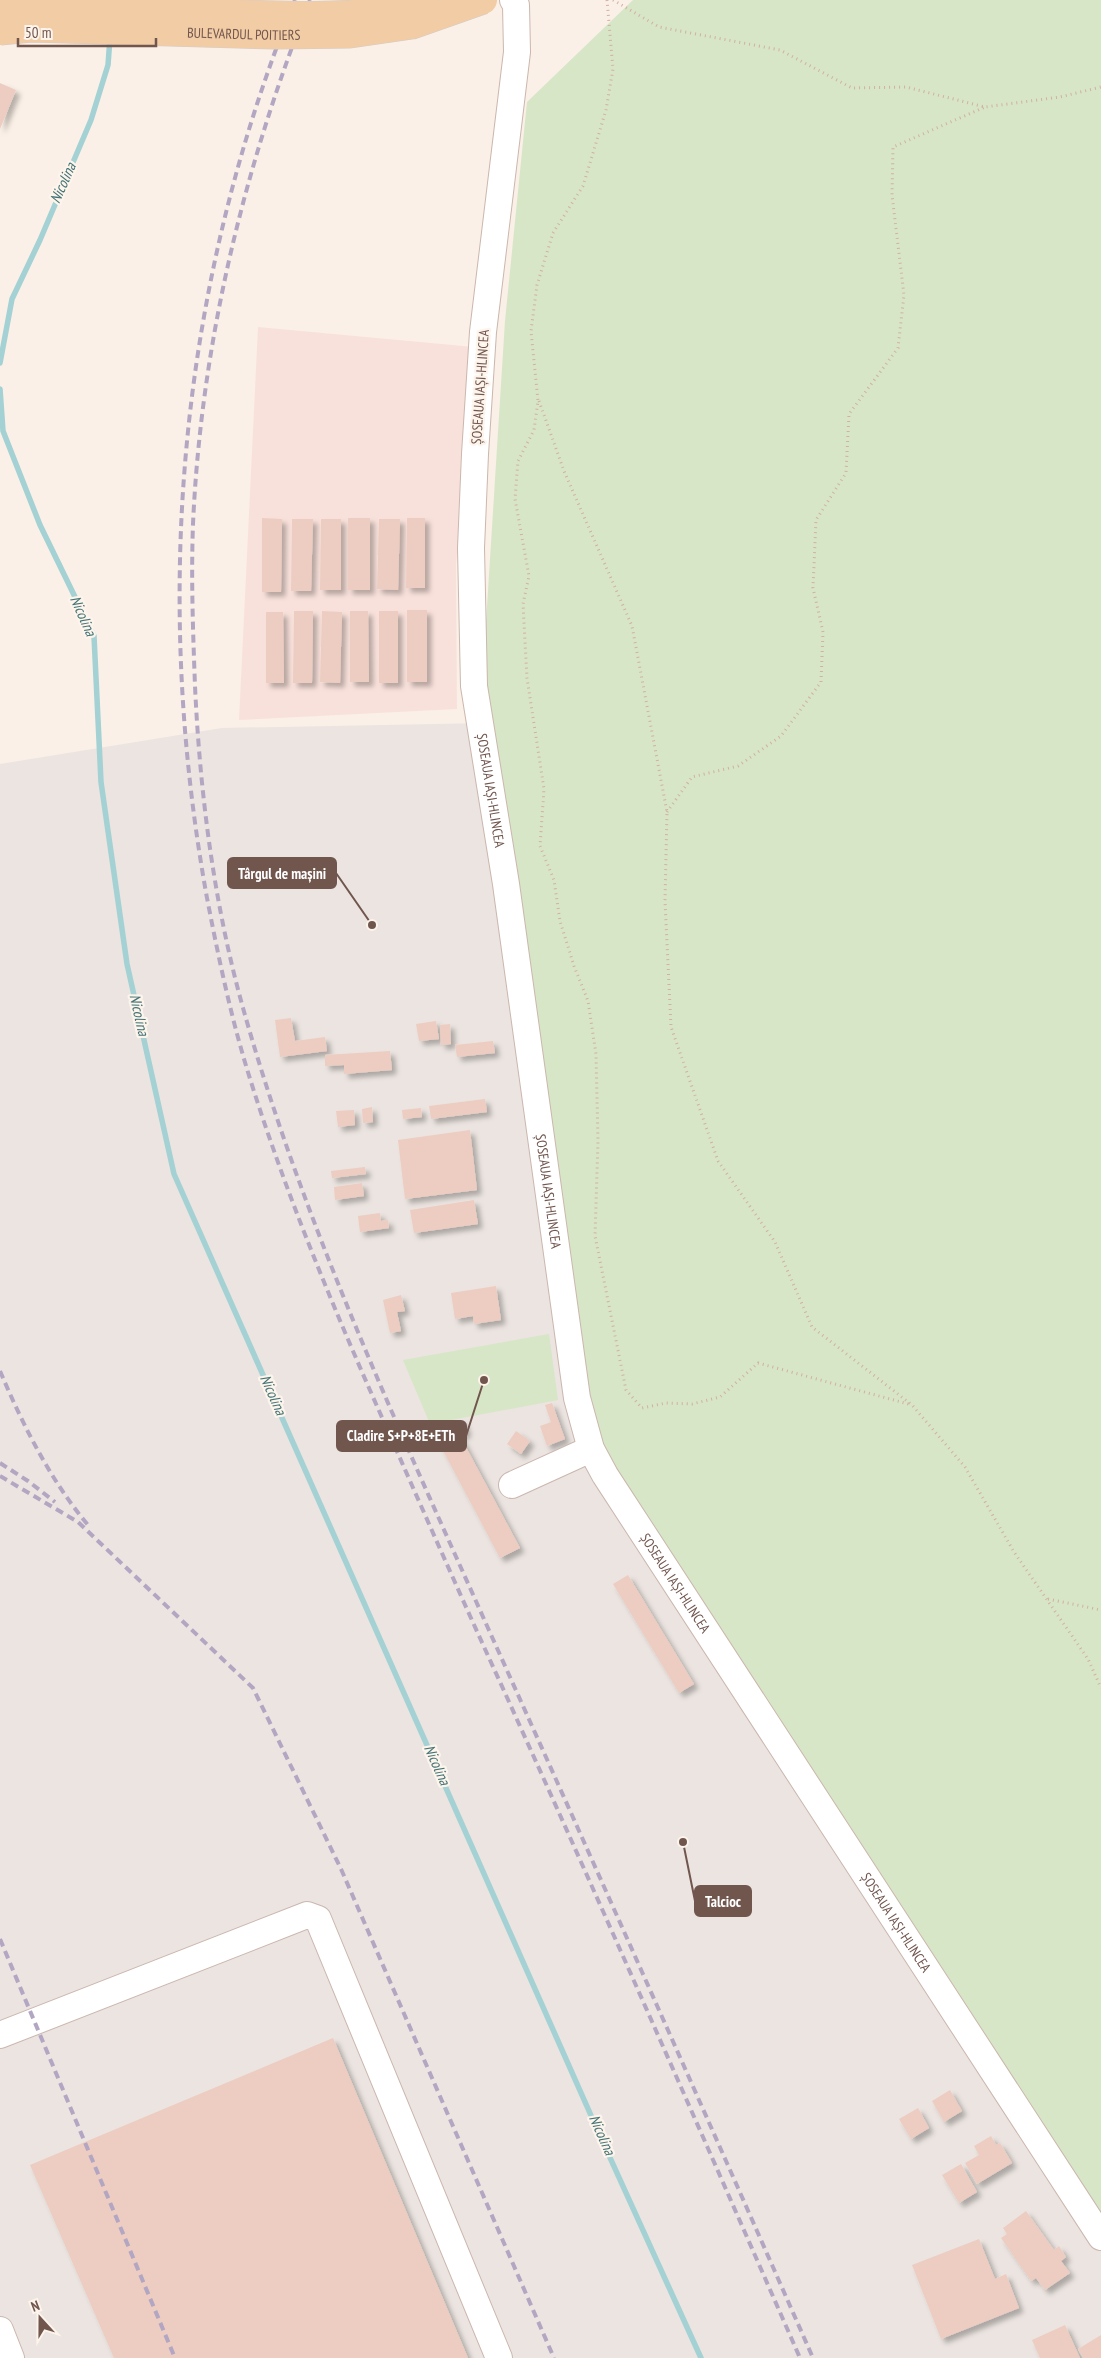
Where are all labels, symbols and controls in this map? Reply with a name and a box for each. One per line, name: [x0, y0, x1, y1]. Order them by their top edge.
scale bar: [18, 15, 155, 47]
text: 50 m: [25, 23, 51, 42]
street label: BULEVARDUL POITIERS: [187, 23, 301, 44]
water label: Nicolina: [45, 159, 80, 206]
street label: ȘOSEAUA IAȘI-HLINCEA: [467, 329, 493, 445]
water label: Nicolina: [66, 593, 101, 640]
street label: ȘOSEAUA IAȘI-HLINCEA: [473, 732, 509, 849]
callout: Târgul de mașini: [228, 858, 336, 888]
text: Târgul de mașini: [238, 864, 326, 883]
water label: Nicolina: [125, 992, 154, 1039]
street label: ȘOSEAUA IAȘI-HLINCEA: [532, 1133, 565, 1250]
water label: Nicolina: [256, 1372, 291, 1419]
callout: Cladire S+P+8E+ETh: [337, 1421, 466, 1451]
text: Cladire S+P+8E+ETh: [347, 1426, 455, 1445]
street label: ȘOSEAUA IAȘI-HLINCEA: [636, 1530, 714, 1636]
water label: Nicolina: [420, 1742, 455, 1789]
street label: ȘOSEAUA IAȘI-HLINCEA: [857, 1869, 935, 1976]
callout: Talcioc: [695, 1886, 751, 1916]
text: Talcioc: [705, 1892, 742, 1911]
water label: Nicolina: [585, 2112, 620, 2159]
north arrow: [15, 2293, 65, 2343]
text: N: [29, 2296, 42, 2316]

